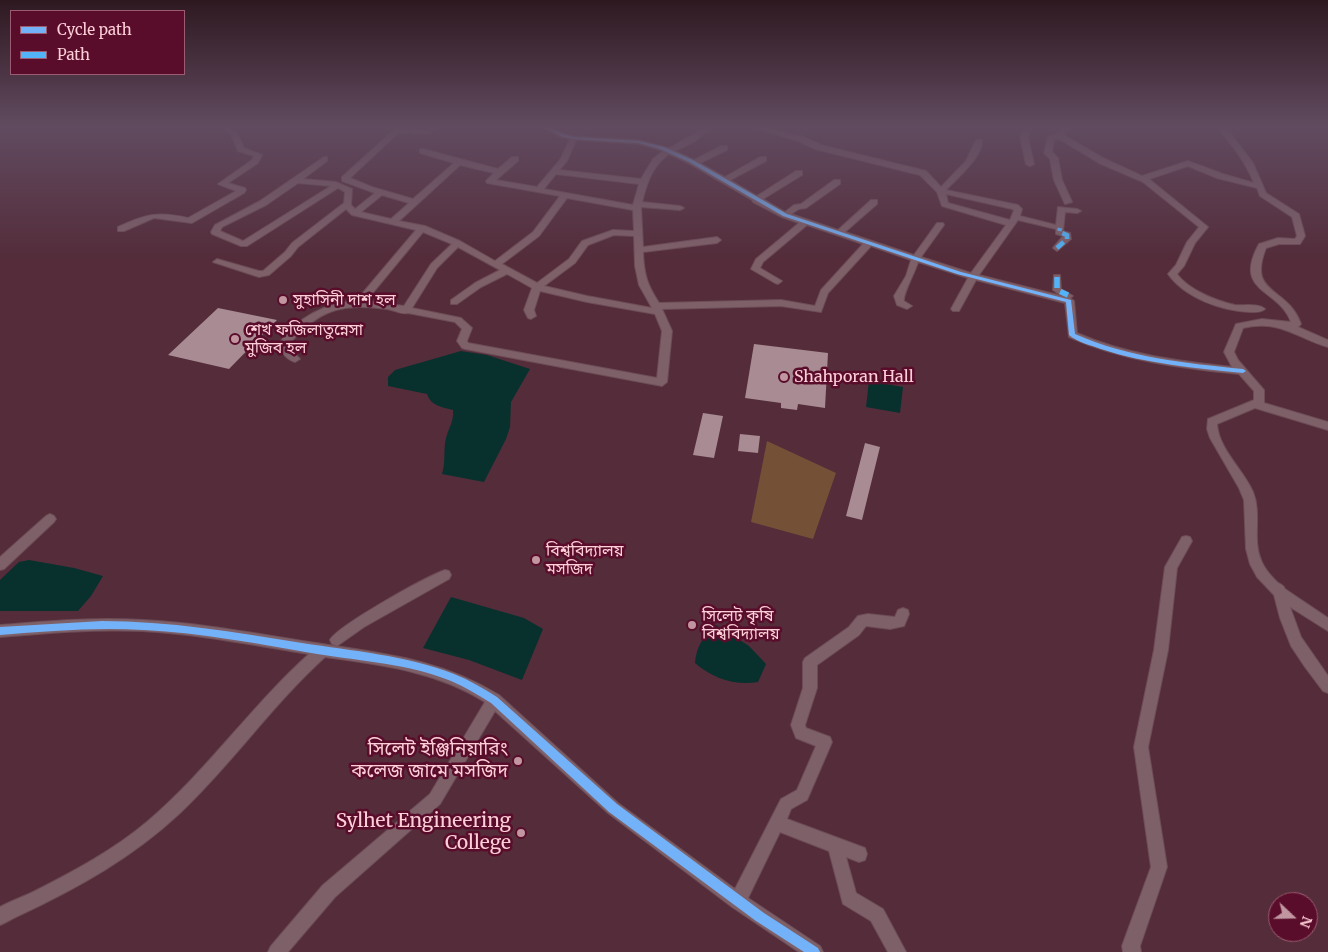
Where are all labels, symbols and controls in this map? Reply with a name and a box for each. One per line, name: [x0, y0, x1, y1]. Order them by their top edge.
legend: [10, 10, 185, 75]
text: Cycle path: [57, 20, 132, 39]
text: Path: [57, 45, 90, 64]
place label: সুহাসিনী দাশ হল: [293, 290, 396, 310]
marker: সুহাসিনী দাশ হল: [277, 294, 289, 306]
place label: শেখ ফজিলাতুন্নেসা মুজিব হল: [245, 320, 363, 358]
marker: শেখ ফজিলাতুন্নেসা মুজিব হল: [229, 333, 241, 345]
place label: Shahporan Hall: [794, 367, 914, 387]
marker: Shahporan Hall: [778, 371, 790, 383]
place label: বিশ্ববিদ্যালয় মসজিদ: [546, 541, 624, 579]
marker: বিশ্ববিদ্যালয় মসজিদ: [530, 554, 542, 566]
place label: সিলেট কৃষি বিশ্ববিদ্যালয়: [702, 606, 780, 644]
marker: সিলেট কৃষি বিশ্ববিদ্যালয়: [686, 619, 698, 631]
place label: সিলেট ইঞ্জিনিয়ারিং কলেজ জামে মসজিদ: [351, 739, 508, 783]
marker: সিলেট ইঞ্জিনিয়ারিং কলেজ জামে মসজিদ: [512, 755, 524, 767]
place label: Sylhet Engineering College: [336, 811, 511, 855]
marker: Sylhet Engineering College: [515, 827, 527, 839]
north arrow: [1268, 892, 1318, 942]
text: N: [1296, 914, 1316, 930]

